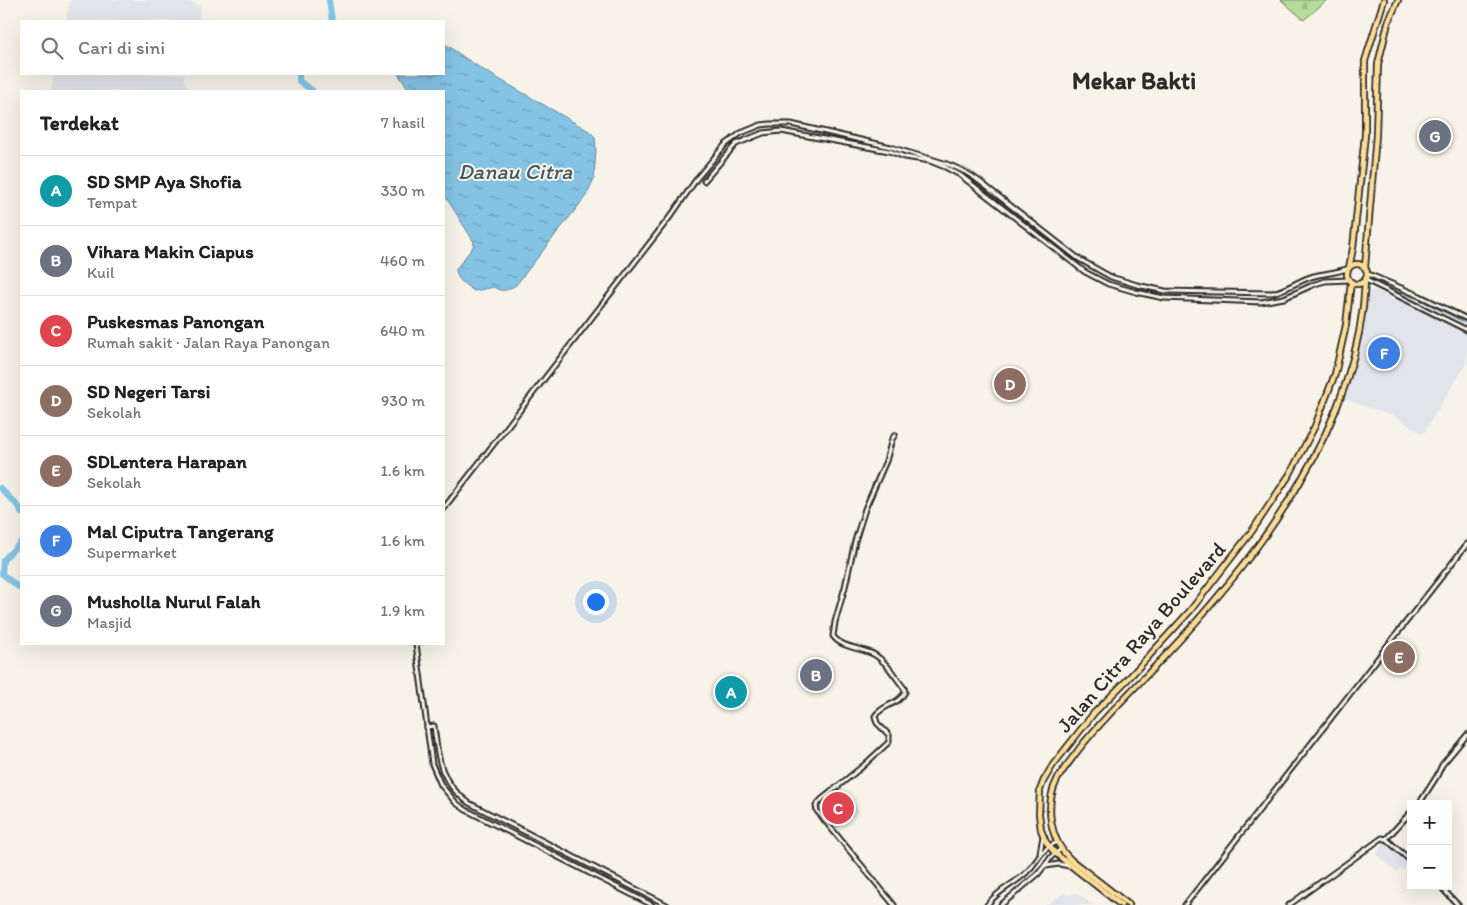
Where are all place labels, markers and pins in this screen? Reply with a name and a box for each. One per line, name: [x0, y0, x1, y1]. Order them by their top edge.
pin: G: [1419, 117, 1451, 155]
pin: F: [1368, 334, 1400, 372]
pin: D: [994, 365, 1026, 403]
pin: E: [1383, 638, 1415, 676]
pin: B: [800, 656, 832, 694]
pin: A: [715, 673, 747, 711]
pin: C: [822, 789, 854, 827]

